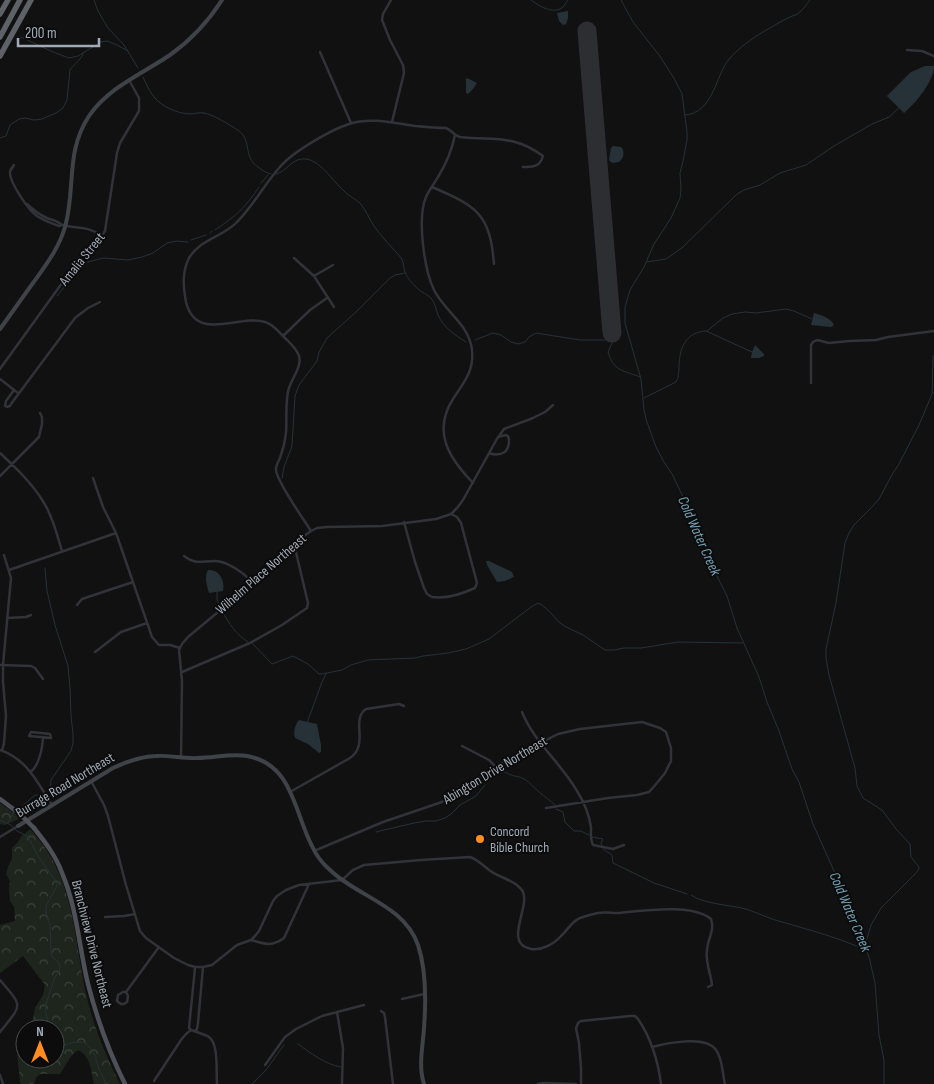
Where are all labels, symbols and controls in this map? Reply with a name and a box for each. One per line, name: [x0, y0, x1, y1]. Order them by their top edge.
scale bar: [18, 15, 99, 47]
text: 200 m: [25, 24, 57, 43]
street label: Amalia Street: [55, 229, 109, 290]
water label: Cold Water Creek: [673, 493, 725, 579]
street label: Wilhelm Place Northeast: [212, 530, 310, 618]
street label: Abington Drive Northeast: [439, 732, 550, 808]
street label: Burrage Road Northeast: [13, 749, 117, 821]
place label: Concord Bible Church: [490, 823, 549, 856]
marker: Concord Bible Church: [474, 833, 486, 845]
water label: Cold Water Creek: [825, 869, 875, 955]
street label: Branchview Drive Northeast: [68, 878, 116, 1010]
north arrow: [15, 1019, 65, 1069]
text: N: [36, 1023, 44, 1040]

